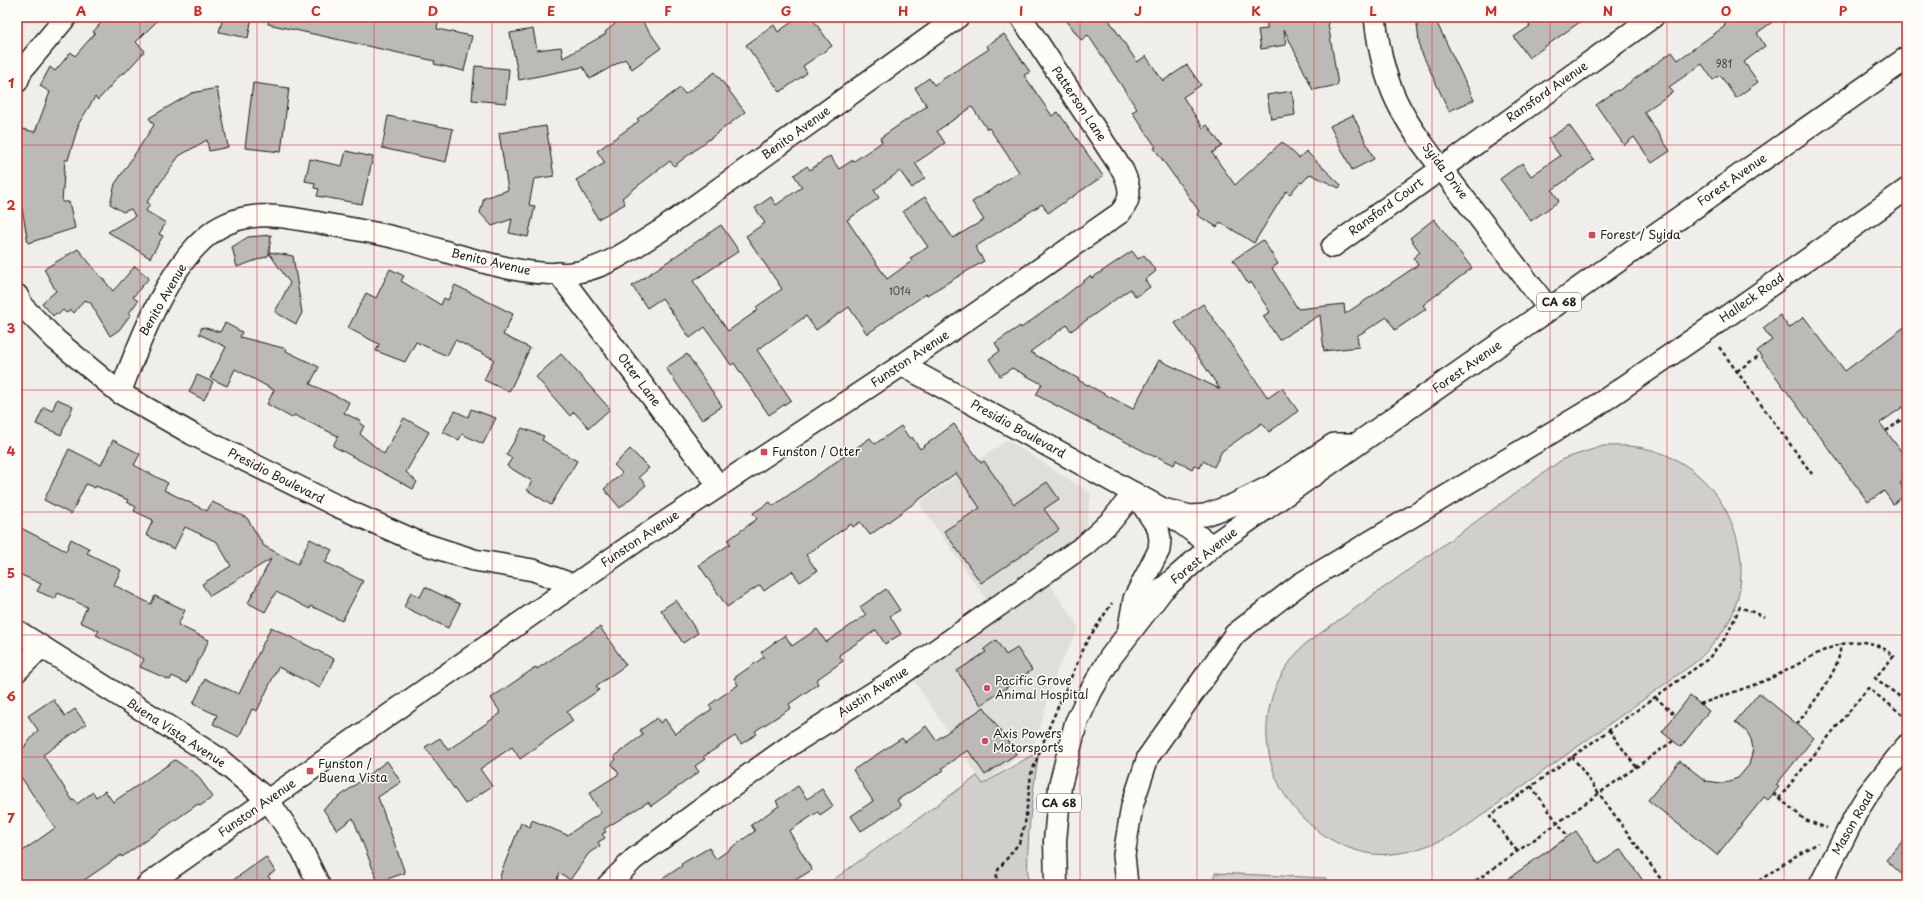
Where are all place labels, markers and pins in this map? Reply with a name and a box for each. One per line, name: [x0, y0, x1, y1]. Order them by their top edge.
place label: Forest / Syida: [1600, 225, 1681, 243]
marker: Forest / Syida: [1587, 230, 1597, 240]
place label: Funston / Otter: [772, 442, 861, 460]
marker: Funston / Otter: [759, 447, 769, 457]
place label: Pacific Grove Animal Hospital: [995, 671, 1089, 703]
marker: Pacific Grove Animal Hospital: [982, 683, 992, 693]
place label: Axis Powers Motorsports: [993, 724, 1064, 756]
marker: Axis Powers Motorsports: [980, 736, 990, 746]
place label: Funston / Buena Vista: [318, 754, 388, 786]
marker: Funston / Buena Vista: [305, 766, 315, 776]

